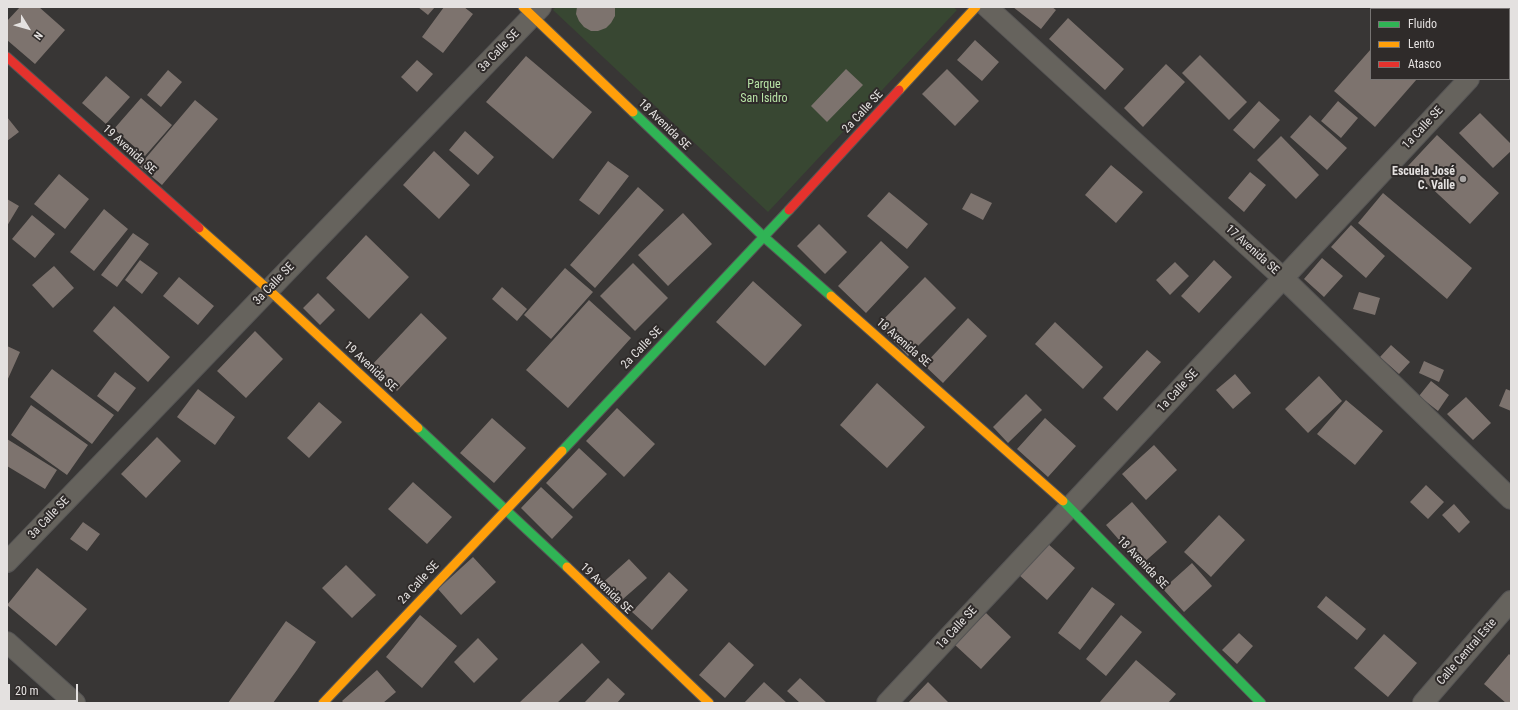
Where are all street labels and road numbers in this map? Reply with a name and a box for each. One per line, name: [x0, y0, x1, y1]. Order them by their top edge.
street label: 3a Calle SE: [475, 27, 523, 75]
street label: 2a Calle SE: [840, 88, 886, 136]
street label: 18 Avenida SE: [635, 97, 693, 153]
street label: 1a Calle SE: [1400, 104, 1446, 152]
street label: 19 Avenida SE: [99, 122, 159, 178]
street label: 17 Avenida SE: [1222, 222, 1282, 278]
street label: 3a Calle SE: [250, 260, 298, 308]
street label: 18 Avenida SE: [873, 316, 933, 370]
street label: 2a Calle SE: [618, 324, 666, 372]
street label: 19 Avenida SE: [341, 339, 399, 395]
street label: 1a Calle SE: [1155, 367, 1201, 415]
street label: 3a Calle SE: [25, 494, 73, 542]
street label: 18 Avenida SE: [1114, 534, 1170, 592]
street label: 2a Calle SE: [396, 559, 442, 607]
street label: 19 Avenida SE: [577, 561, 635, 617]
street label: 1a Calle SE: [934, 604, 980, 652]
street label: Calle Central Este: [1434, 616, 1500, 688]

